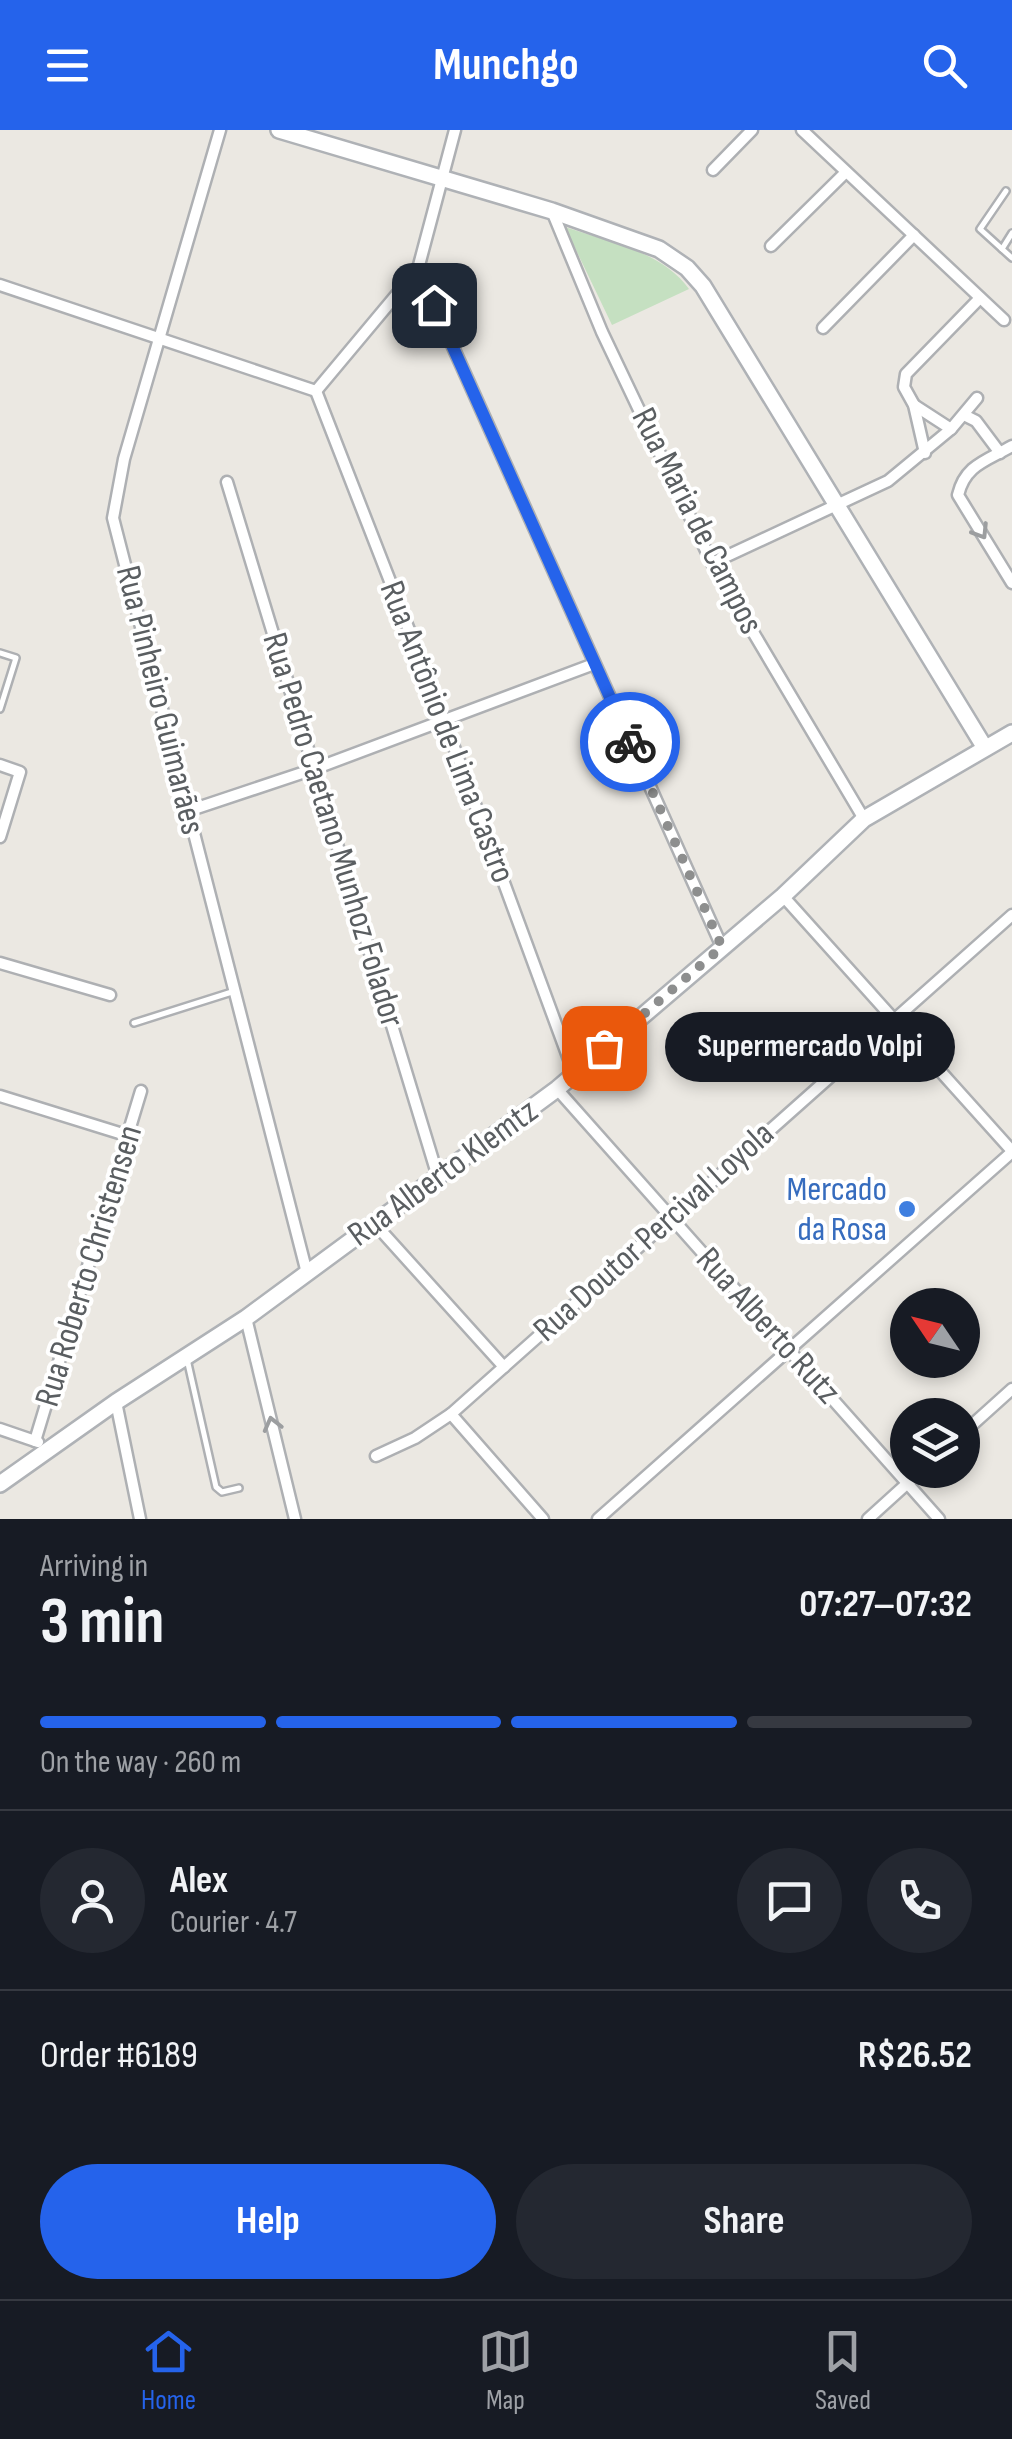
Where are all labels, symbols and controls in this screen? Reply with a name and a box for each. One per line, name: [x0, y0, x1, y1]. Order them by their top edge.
icon: menu: [40, 38, 95, 93]
text: Munchgo: [433, 38, 579, 93]
icon: search: [917, 38, 972, 93]
pin: [392, 263, 477, 348]
icon: home: [407, 278, 462, 333]
street label: Rua Maria de Campos: [622, 401, 772, 641]
one-way arrow: [968, 521, 987, 539]
street label: Rua Pinheiro Guimarães: [106, 561, 214, 839]
street label: Rua Antônio de Lima Castro: [370, 575, 524, 889]
street label: Rua Pedro Caetano Munhoz Folador: [253, 628, 413, 1032]
courier: [580, 692, 680, 792]
icon: bike: [603, 715, 658, 770]
pin: [562, 1006, 647, 1091]
callout: Supermercado Volpi: [664, 1013, 954, 1083]
icon: bag: [577, 1021, 632, 1076]
text: Supermercado Volpi: [698, 1027, 922, 1066]
street label: Rua Alberto Klemtz: [340, 1090, 546, 1256]
street label: Rua Doutor Percival Loyola: [525, 1113, 783, 1351]
street label: Rua Roberto Christensen: [26, 1120, 152, 1412]
place label: Mercado da Rosa: [787, 1168, 887, 1251]
marker: Mercado da Rosa: [896, 1198, 918, 1220]
street label: Rua Alberto Rutz: [687, 1239, 849, 1413]
north arrow: [890, 1288, 980, 1378]
map controls: [890, 1288, 980, 1488]
button: layers: [890, 1398, 980, 1488]
one-way arrow: [263, 1416, 284, 1433]
text: Arriving in: [40, 1547, 148, 1586]
text: 07:27–07:32: [799, 1582, 972, 1627]
text: 3 min: [40, 1584, 164, 1662]
text: On the way · 260 m: [40, 1743, 241, 1782]
button: person: [40, 1848, 145, 1953]
button: chat: [737, 1848, 842, 1953]
button: phone: [867, 1848, 972, 1953]
text: Alex: [170, 1858, 228, 1903]
text: Courier · 4.7: [170, 1903, 297, 1942]
text: Order #6189: [40, 2033, 198, 2078]
text: R$26.52: [858, 2033, 972, 2078]
button: Help: [40, 2164, 496, 2279]
button: Share: [516, 2164, 972, 2279]
tab: Home: [141, 2324, 196, 2417]
tab: Map: [478, 2324, 533, 2417]
tab: Saved: [815, 2324, 871, 2417]

